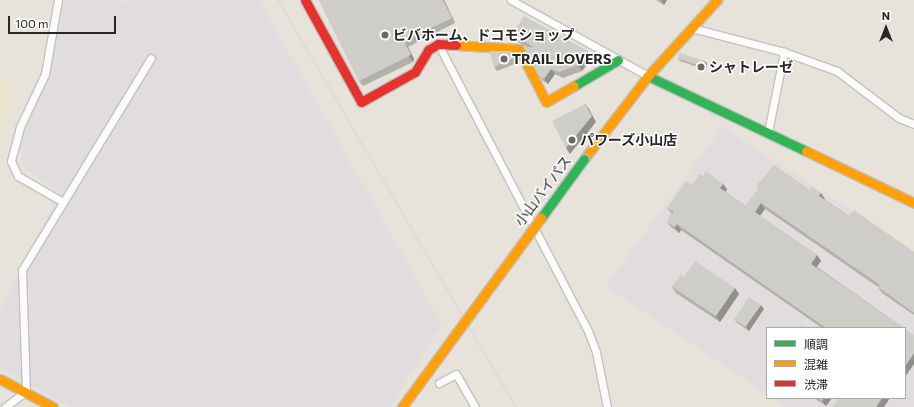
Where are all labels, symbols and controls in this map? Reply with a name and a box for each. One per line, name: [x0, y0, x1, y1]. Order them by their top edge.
scale bar: [10, 8, 118, 34]
north arrow: [866, 8, 906, 48]
text: N: [882, 9, 890, 22]
text: 100 m: [15, 16, 49, 30]
place label: ビバホーム、ドコモショップ: [393, 27, 575, 43]
marker: ビバホーム、ドコモショップ: [380, 30, 390, 40]
place label: TRAIL LOVERS: [512, 51, 611, 67]
marker: TRAIL LOVERS: [499, 54, 509, 64]
place label: シャトレーゼ: [709, 59, 793, 75]
marker: シャトレーゼ: [696, 62, 706, 72]
place label: パワーズ小山店: [580, 132, 678, 148]
marker: パワーズ小山店: [567, 135, 577, 145]
street label: 小山バイパス: [511, 152, 575, 230]
legend: [766, 327, 906, 399]
text: 順調: [804, 337, 828, 351]
text: 混雑: [804, 357, 828, 371]
text: 渋滞: [804, 377, 828, 391]

